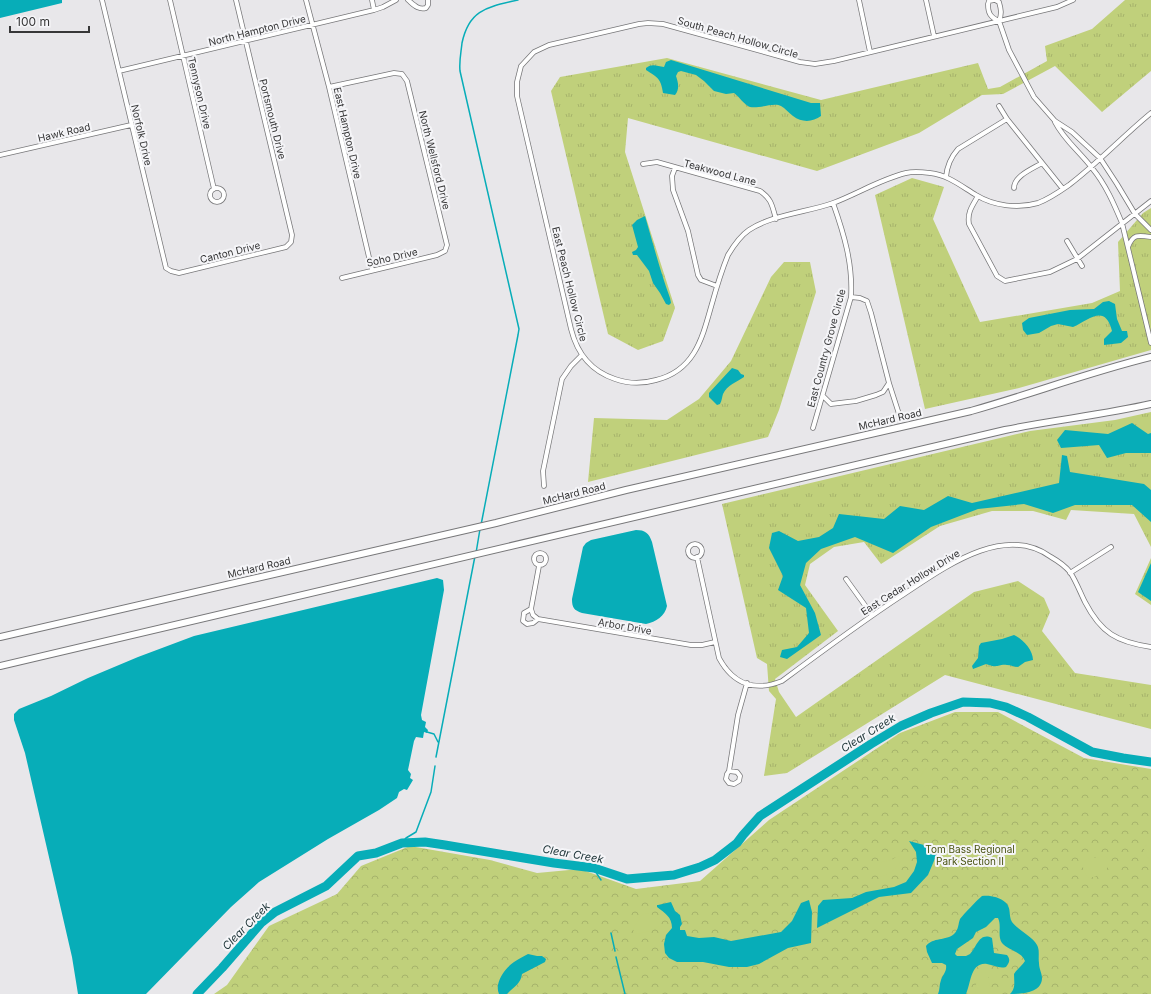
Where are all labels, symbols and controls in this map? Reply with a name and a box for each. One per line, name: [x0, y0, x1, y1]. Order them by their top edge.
scale bar: [10, 8, 89, 34]
street label: North Hampton Drive: [207, 12, 307, 48]
text: 100 m: [16, 14, 50, 29]
street label: South Peach Hollow Circle: [676, 14, 800, 60]
street label: Tennyson Drive: [186, 56, 214, 130]
street label: Portsmouth Drive: [257, 78, 289, 160]
street label: East Hampton Drive: [332, 86, 364, 180]
street label: Norfolk Drive: [129, 103, 155, 167]
street label: North Wellsford Drive: [417, 109, 453, 211]
street label: Hawk Road: [37, 120, 91, 144]
street label: Teakwood Lane: [682, 157, 758, 187]
street label: East Peach Hollow Circle: [550, 225, 590, 343]
street label: Canton Drive: [199, 239, 261, 265]
street label: Soho Drive: [365, 245, 419, 269]
street label: East Country Grove Circle: [804, 287, 848, 408]
street label: McHard Road: [857, 406, 923, 432]
street label: McHard Road: [541, 479, 607, 507]
street label: East Cedar Hollow Drive: [858, 547, 962, 617]
street label: McHard Road: [226, 554, 292, 580]
street label: Arbor Drive: [597, 615, 653, 637]
water label: Clear Creek: [838, 710, 899, 755]
water label: Clear Creek: [541, 842, 606, 866]
park label: Tom Bass Regional Park Section II: [925, 843, 1015, 867]
water label: Clear Creek: [219, 899, 273, 953]

